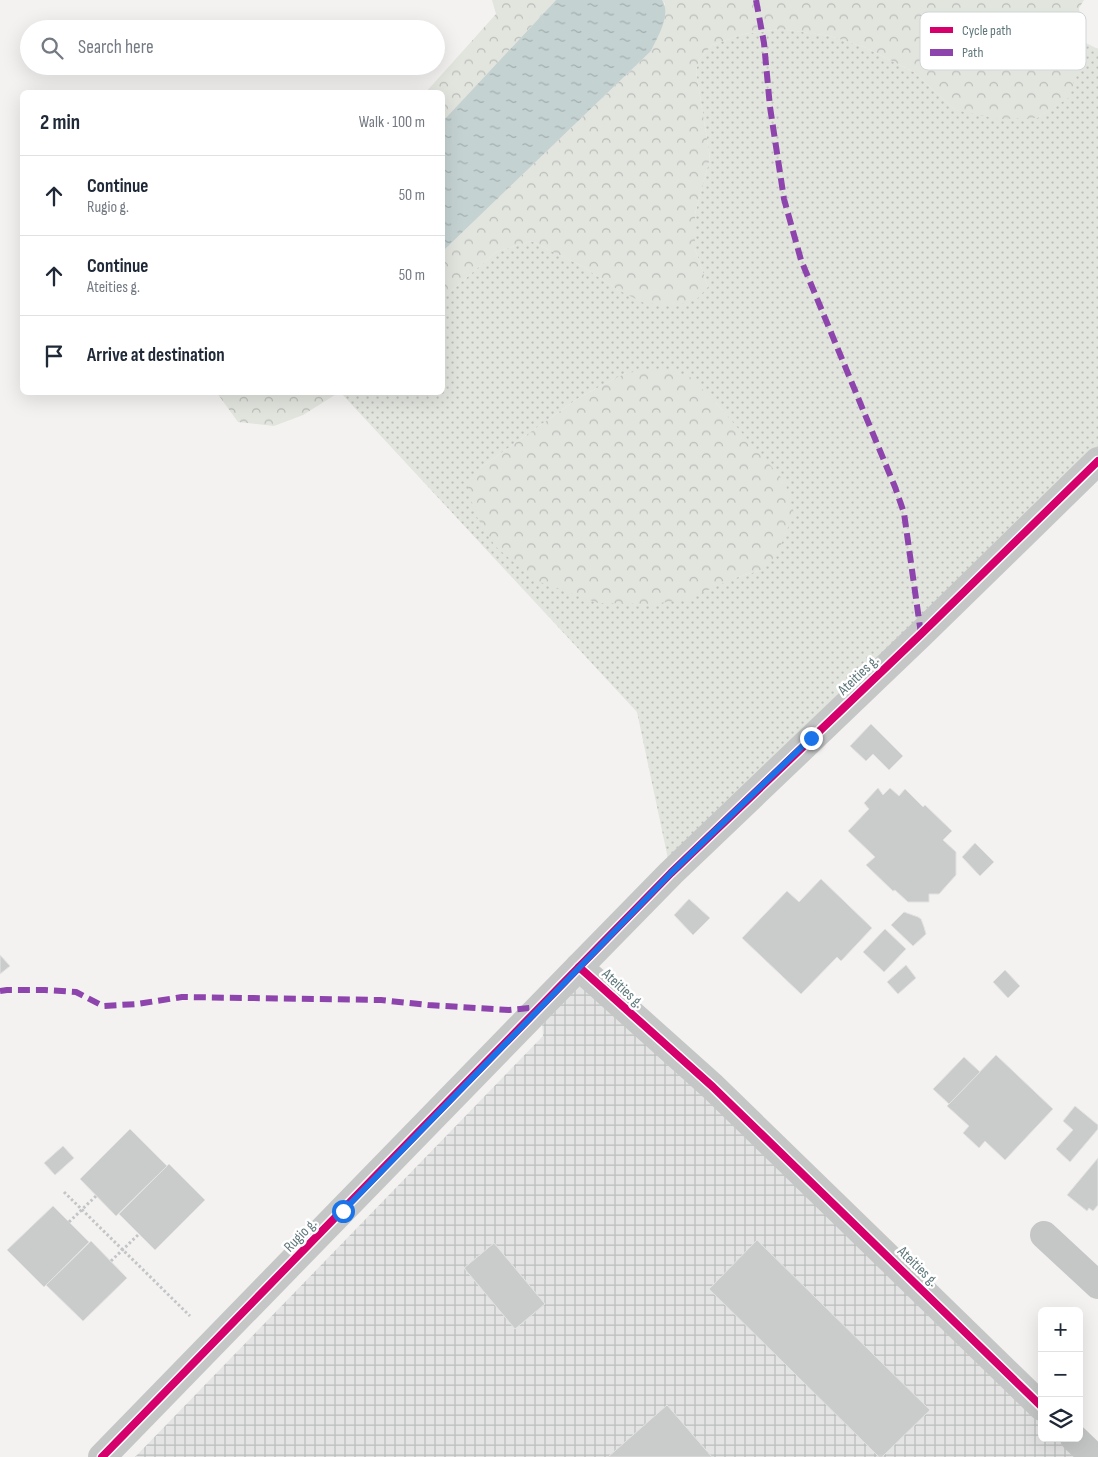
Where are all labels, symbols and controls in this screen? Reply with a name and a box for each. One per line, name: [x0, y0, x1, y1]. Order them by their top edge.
legend: [920, 12, 1086, 70]
search box: [20, 20, 445, 75]
text: Cycle path: [962, 22, 1012, 39]
icon: search: [38, 34, 66, 62]
text: Search here: [78, 36, 154, 59]
text: Path: [962, 44, 983, 61]
text: 2 min: [40, 110, 80, 135]
text: Walk · 100 m: [359, 113, 425, 132]
text: Continue: [87, 175, 148, 198]
icon: ahead: [40, 182, 68, 210]
text: 50 m: [399, 186, 425, 205]
text: Rugio g.: [87, 198, 129, 217]
text: Continue: [87, 255, 148, 278]
icon: ahead: [40, 262, 68, 290]
text: 50 m: [399, 266, 425, 285]
text: Ateities g.: [87, 278, 140, 297]
icon: arrive: [40, 342, 68, 370]
text: Arrive at destination: [87, 344, 225, 367]
street label: Ateities g.: [833, 651, 883, 700]
route end: [800, 727, 823, 750]
street label: Ateities g.: [597, 964, 648, 1012]
route start: [332, 1200, 355, 1223]
street label: Rugio g.: [280, 1214, 321, 1256]
street label: Ateities g.: [892, 1242, 942, 1291]
map controls: [1038, 1307, 1083, 1442]
button: +: [1038, 1307, 1083, 1352]
button: −: [1038, 1352, 1083, 1397]
button: layers: [1038, 1397, 1083, 1442]

